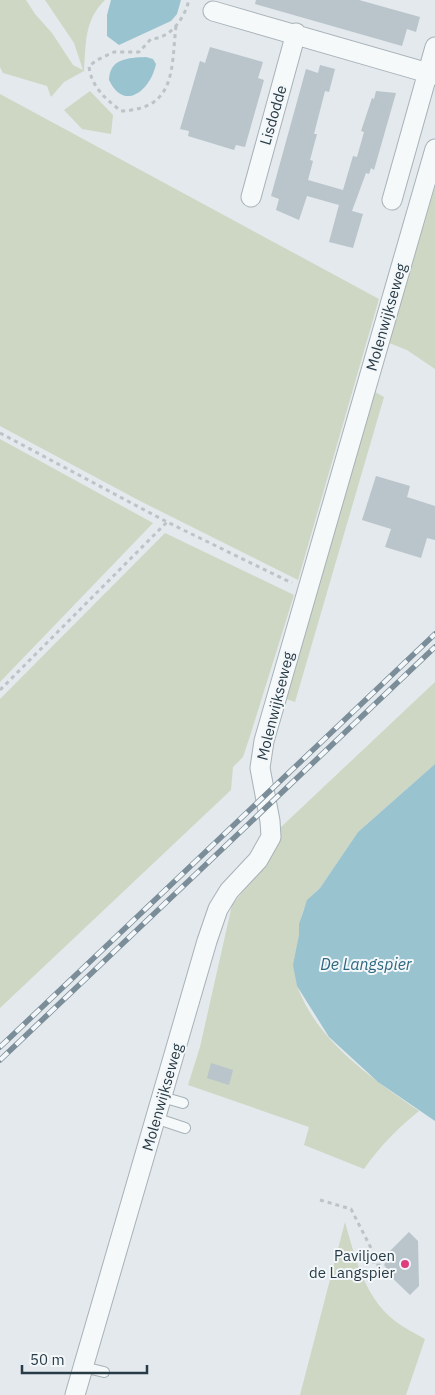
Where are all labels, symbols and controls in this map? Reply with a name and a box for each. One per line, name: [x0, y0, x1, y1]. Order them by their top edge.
street label: Lisdodde: [255, 83, 291, 147]
street label: Molenwijkseweg: [362, 261, 410, 373]
street label: Molenwijkseweg: [252, 650, 298, 762]
water label: De Langspier: [320, 954, 413, 974]
street label: Molenwijkseweg: [138, 1041, 186, 1153]
place label: Paviljoen de Langspier: [309, 1246, 395, 1282]
marker: Paviljoen de Langspier: [399, 1258, 411, 1270]
scale bar: [22, 1342, 148, 1374]
text: 50 m: [30, 1350, 65, 1369]

